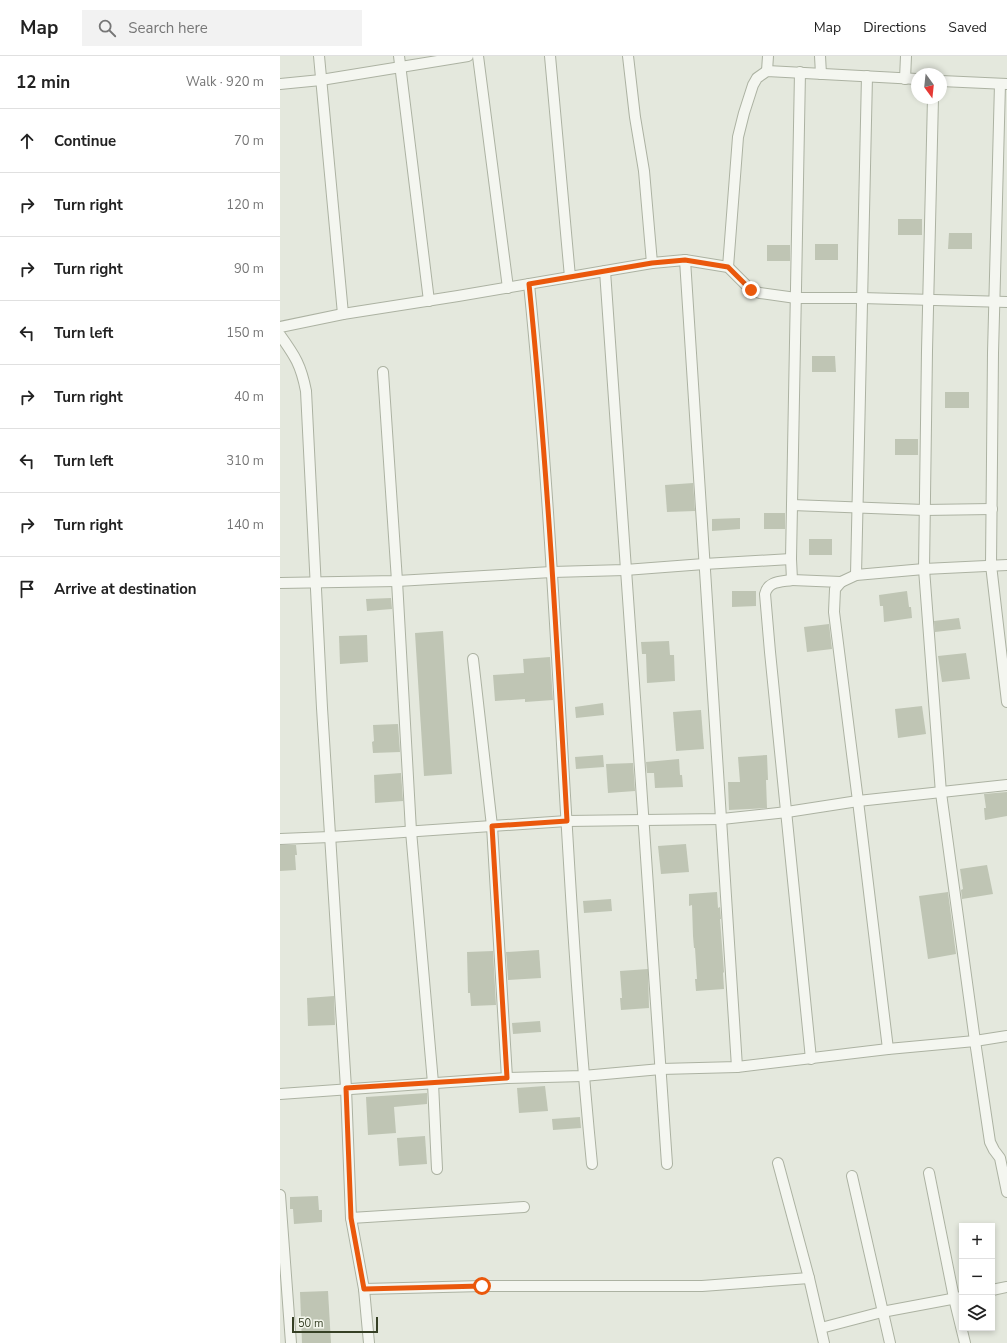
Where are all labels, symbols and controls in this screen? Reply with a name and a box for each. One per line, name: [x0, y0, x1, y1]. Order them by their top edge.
search box: [82, 10, 362, 46]
text: Map: [20, 15, 58, 41]
icon: search: [96, 17, 118, 39]
text: Search here: [128, 18, 208, 38]
text: Map: [814, 18, 841, 37]
text: Directions: [863, 18, 926, 37]
text: Saved: [948, 18, 987, 37]
north arrow: [911, 68, 947, 104]
text: 12 min: [16, 71, 70, 94]
text: Walk · 920 m: [186, 73, 264, 91]
icon: ahead: [16, 130, 38, 152]
text: Continue: [54, 131, 116, 151]
text: 70 m: [234, 132, 264, 150]
icon: right: [16, 194, 38, 216]
text: Turn right: [54, 195, 123, 215]
text: 120 m: [226, 196, 264, 214]
icon: right: [16, 258, 38, 280]
text: Turn right: [54, 259, 123, 279]
text: 90 m: [234, 260, 264, 278]
route end: [742, 281, 760, 299]
icon: left: [16, 322, 38, 344]
text: Turn left: [54, 323, 113, 343]
text: 150 m: [226, 324, 264, 342]
icon: right: [16, 386, 38, 408]
text: Turn right: [54, 387, 123, 407]
text: 40 m: [234, 388, 264, 406]
icon: left: [16, 450, 38, 472]
text: Turn left: [54, 451, 113, 471]
text: 310 m: [226, 452, 264, 470]
icon: right: [16, 514, 38, 536]
text: Turn right: [54, 515, 123, 535]
text: 140 m: [226, 516, 264, 534]
icon: arrive: [16, 578, 38, 600]
text: Arrive at destination: [54, 579, 197, 599]
map controls: [959, 1223, 995, 1331]
button: +: [959, 1223, 995, 1259]
button: −: [959, 1259, 995, 1295]
route start: [473, 1277, 491, 1295]
button: layers: [959, 1295, 995, 1331]
scale bar: [292, 1315, 378, 1334]
text: 50 m: [298, 1316, 323, 1331]

